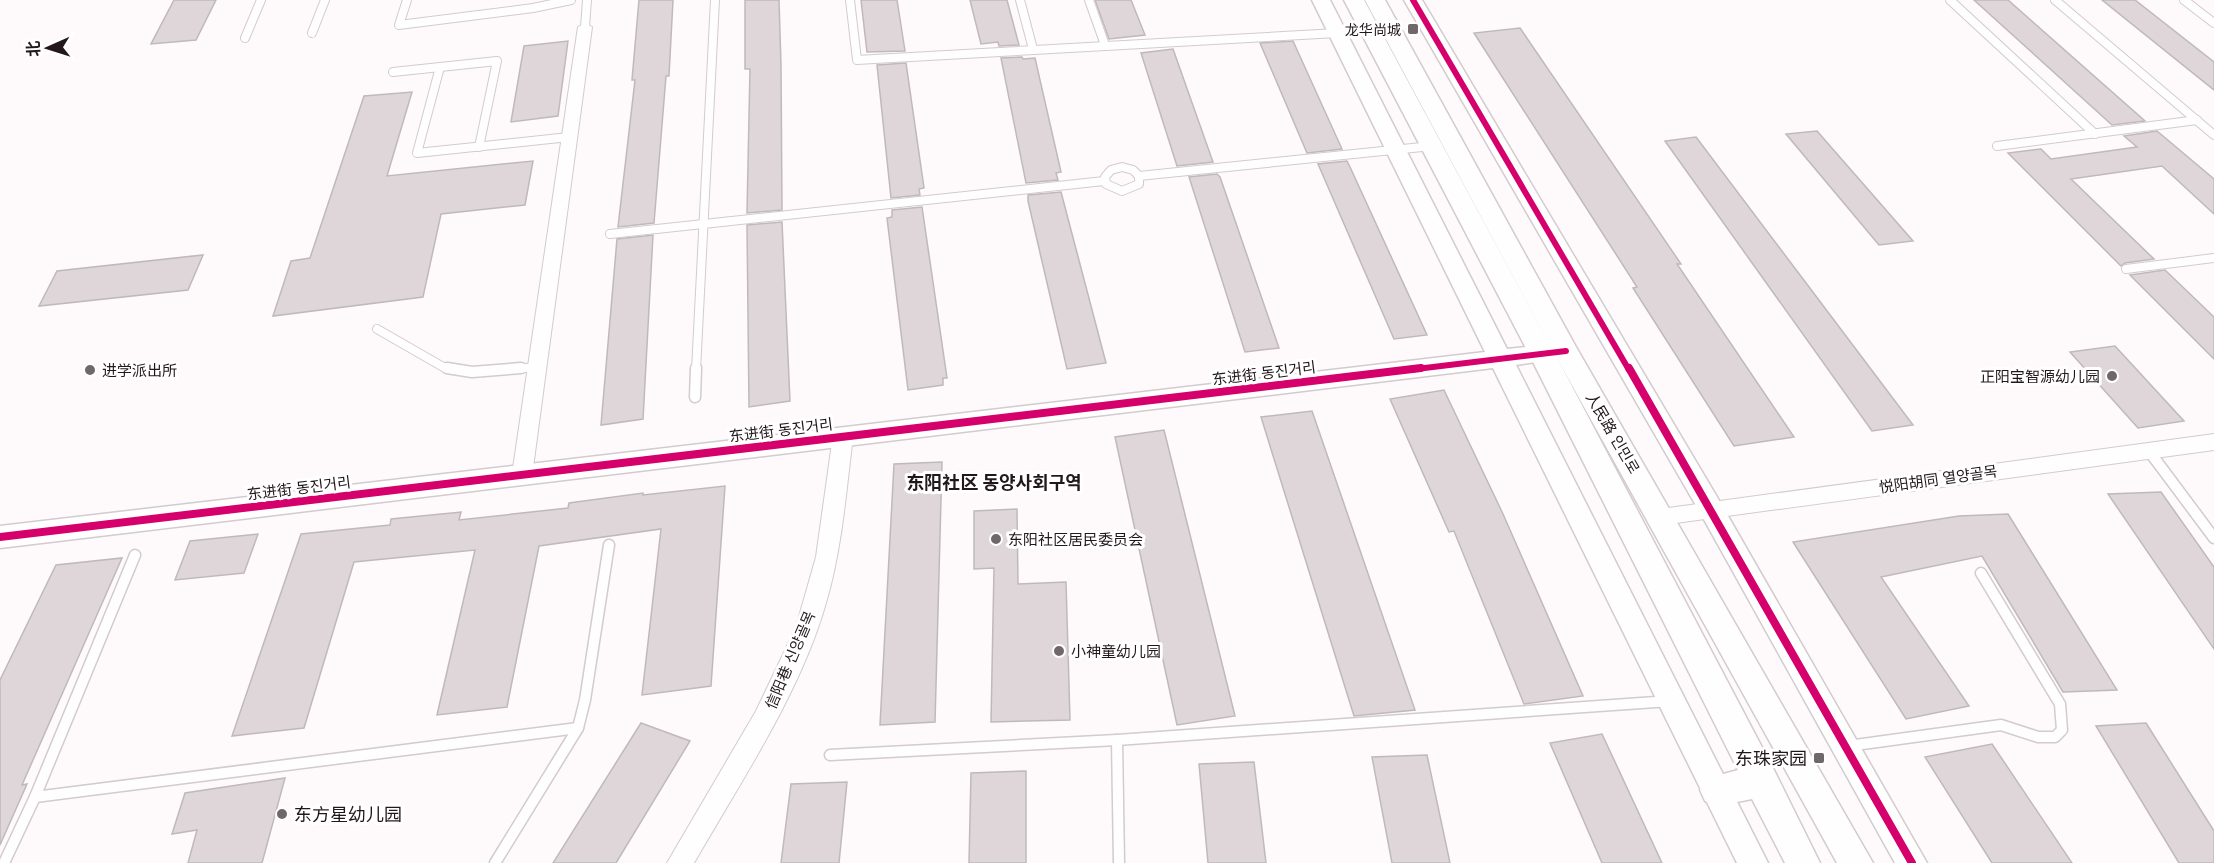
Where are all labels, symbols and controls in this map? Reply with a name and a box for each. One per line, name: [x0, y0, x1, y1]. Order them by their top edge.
north arrow: [18, 18, 78, 78]
place label: 龙华尚城: [1345, 21, 1401, 38]
marker: 龙华尚城: [1406, 22, 1420, 36]
text: 北: [23, 40, 43, 57]
street label: 东进街 동진거리: [1211, 357, 1317, 389]
place label: 进学派出所: [102, 361, 177, 380]
marker: 进学派出所: [83, 363, 97, 377]
place label: 正阳宝智源幼儿园: [1980, 367, 2100, 386]
marker: 正阳宝智源幼儿园: [2105, 369, 2119, 383]
street label: 人民路 인민로: [1582, 389, 1644, 477]
street label: 东进街 동진거리: [728, 414, 834, 446]
street label: 悦阳胡同 열양골목: [1878, 461, 1998, 497]
street label: 东进街 동진거리: [246, 472, 352, 504]
district label: 东阳社区 동양사회구역: [906, 472, 1082, 493]
place label: 东阳社区居民委员会: [1008, 530, 1143, 549]
marker: 东阳社区居民委员会: [989, 532, 1003, 546]
street label: 信阳巷 신양골목: [761, 608, 819, 712]
place label: 小神童幼儿园: [1071, 642, 1161, 661]
marker: 小神童幼儿园: [1052, 644, 1066, 658]
place label: 东珠家园: [1735, 748, 1807, 769]
marker: 东珠家园: [1812, 751, 1826, 765]
place label: 东方星幼儿园: [294, 804, 402, 825]
marker: 东方星幼儿园: [275, 807, 289, 821]

